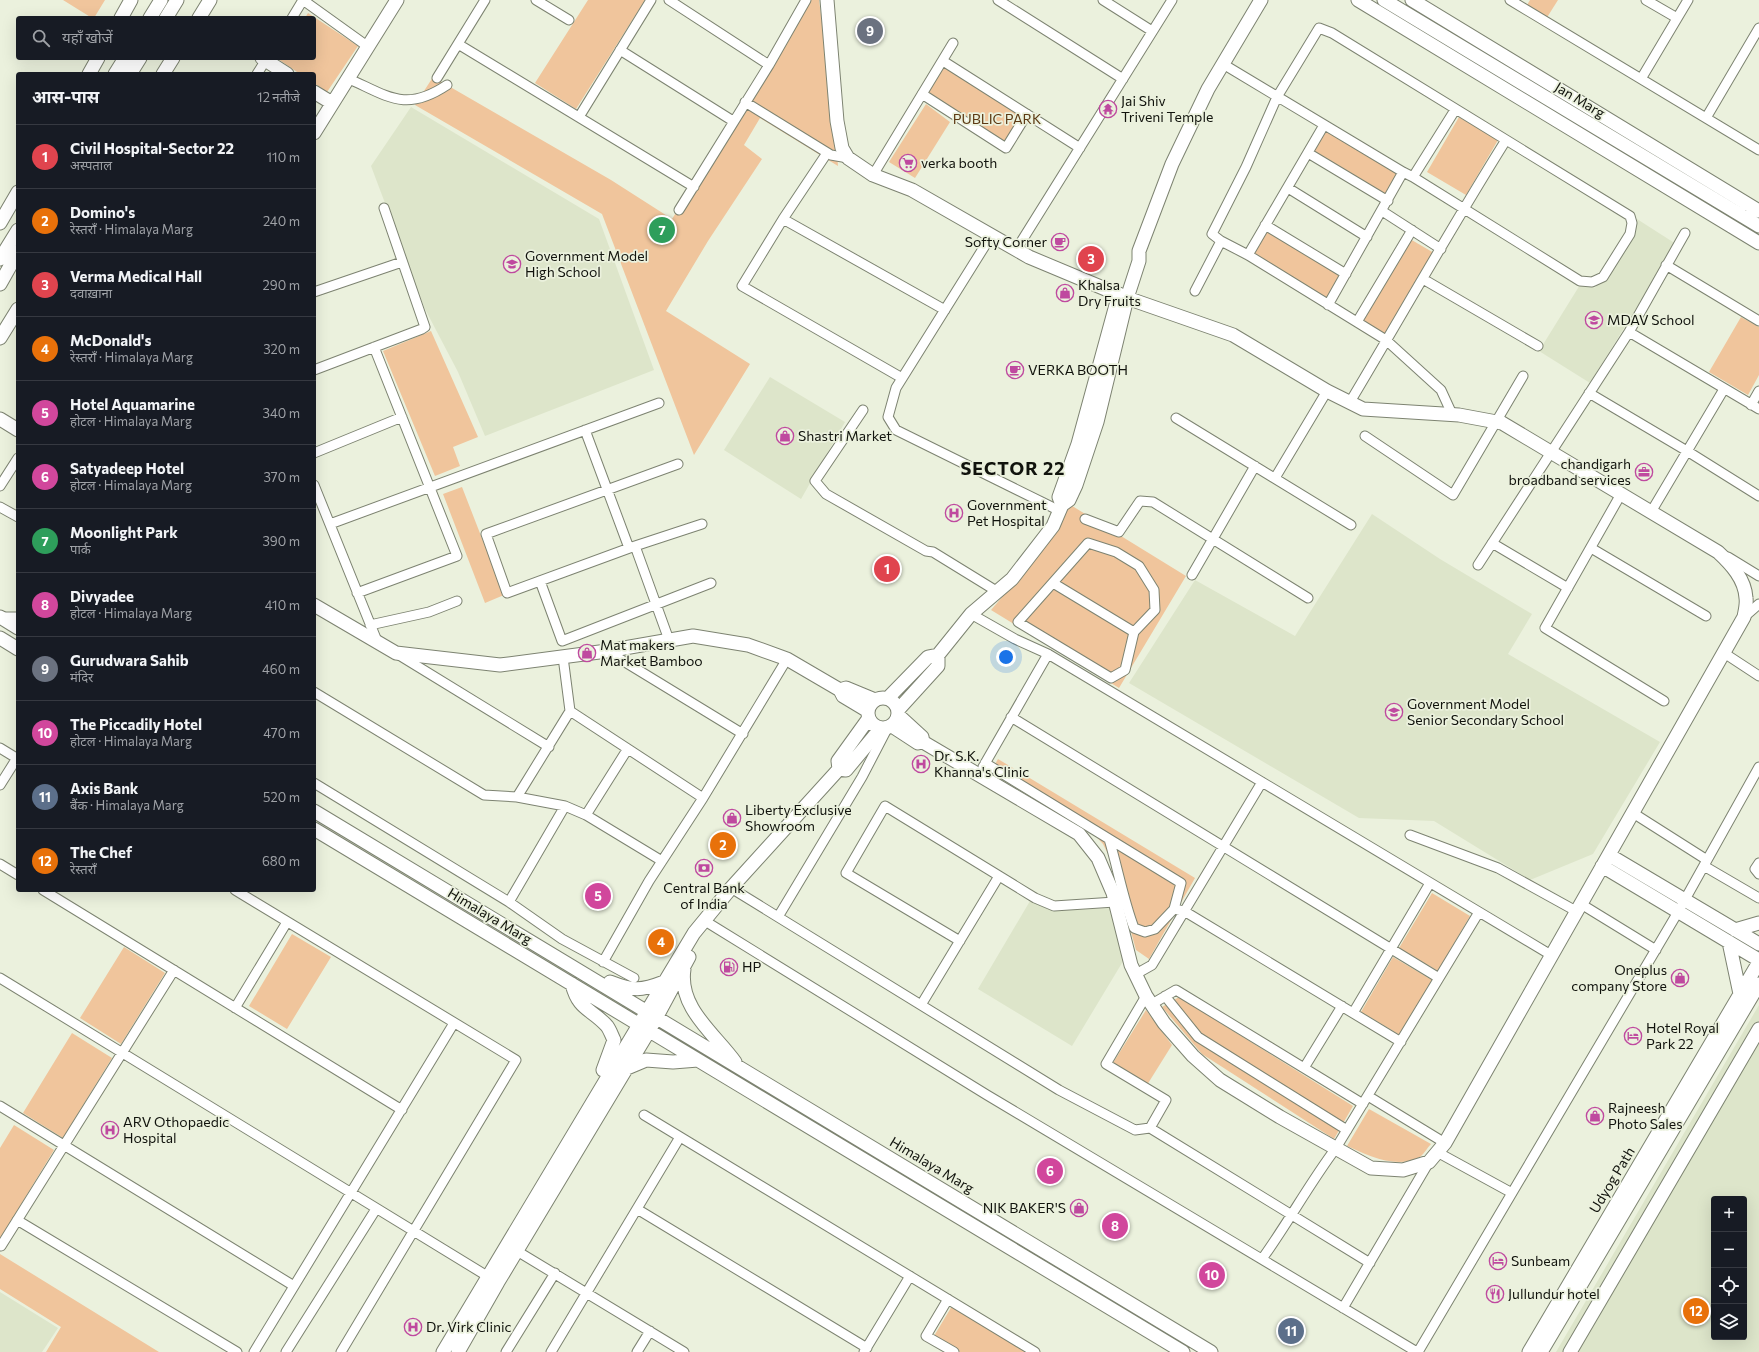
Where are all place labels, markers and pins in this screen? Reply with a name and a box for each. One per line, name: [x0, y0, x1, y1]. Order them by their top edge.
pin: 9: [857, 16, 883, 46]
place label: Jai Shiv Triveni Temple: [1121, 92, 1213, 125]
temple icon: Jai Shiv Triveni Temple: [1098, 99, 1118, 119]
supermarket icon: verka booth: [898, 153, 918, 173]
place label: verka booth: [921, 154, 997, 171]
pin: 7: [649, 215, 675, 245]
cafe icon: Softy Corner: [1050, 232, 1070, 252]
place label: Softy Corner: [965, 233, 1047, 250]
pin: 3: [1078, 244, 1104, 274]
place label: Government Model High School: [525, 247, 648, 280]
school or university icon: Government Model High School: [502, 254, 522, 274]
place label: Khalsa Dry Fruits: [1078, 276, 1141, 309]
shop icon: Khalsa Dry Fruits: [1055, 283, 1075, 303]
school or university icon: MDAV School: [1584, 310, 1604, 330]
place label: MDAV School: [1607, 311, 1695, 328]
cafe icon: VERKA BOOTH: [1005, 360, 1025, 380]
place label: VERKA BOOTH: [1028, 361, 1128, 378]
shop icon: Shastri Market: [775, 426, 795, 446]
place label: Shastri Market: [798, 427, 892, 444]
place label: chandigarh broadband services: [1508, 455, 1631, 488]
office icon: chandigarh broadband services: [1634, 462, 1654, 482]
place label: Government Pet Hospital: [967, 496, 1047, 529]
hospital icon: Government Pet Hospital: [944, 503, 964, 523]
pin: 1: [874, 554, 900, 584]
place label: Mat makers Market Bamboo: [600, 636, 703, 669]
shop icon: Mat makers Market Bamboo: [577, 643, 597, 663]
place label: Government Model Senior Secondary School: [1407, 695, 1564, 728]
school or university icon: Government Model Senior Secondary School: [1384, 702, 1404, 722]
place label: Dr. S.K. Khanna's Clinic: [934, 747, 1029, 780]
hospital icon: Dr. S.K. Khanna's Clinic: [911, 754, 931, 774]
place label: Liberty Exclusive Showroom: [745, 801, 852, 834]
shop icon: Liberty Exclusive Showroom: [722, 808, 742, 828]
pin: 2: [710, 830, 736, 860]
bank icon: Central Bank of India: [694, 858, 714, 878]
place label: Central Bank of India: [663, 879, 745, 912]
pin: 5: [585, 881, 611, 911]
pin: 4: [648, 927, 674, 957]
fuel station icon: HP: [719, 957, 739, 977]
place label: HP: [742, 958, 761, 975]
place label: Oneplus company Store: [1571, 961, 1667, 994]
shop icon: Oneplus company Store: [1670, 968, 1690, 988]
place label: Hotel Royal Park 22: [1646, 1019, 1719, 1052]
hotel icon: Hotel Royal Park 22: [1623, 1026, 1643, 1046]
place label: Rajneesh Photo Sales: [1608, 1099, 1683, 1132]
shop icon: Rajneesh Photo Sales: [1585, 1106, 1605, 1126]
place label: ARV Othopaedic Hospital: [123, 1113, 229, 1146]
hospital icon: ARV Othopaedic Hospital: [100, 1120, 120, 1140]
pin: 6: [1037, 1156, 1063, 1186]
shop icon: NIK BAKER'S: [1069, 1198, 1089, 1218]
place label: NIK BAKER'S: [983, 1199, 1066, 1216]
pin: 8: [1102, 1211, 1128, 1241]
hotel icon: Sunbeam: [1488, 1251, 1508, 1271]
place label: Sunbeam: [1511, 1252, 1570, 1269]
pin: 10: [1199, 1260, 1225, 1290]
restaurant icon: Jullundur hotel: [1485, 1284, 1505, 1304]
place label: Jullundur hotel: [1508, 1285, 1600, 1302]
pin: 12: [1683, 1296, 1709, 1326]
pin: 11: [1278, 1316, 1304, 1346]
hospital icon: Dr. Virk Clinic: [403, 1317, 423, 1337]
place label: Dr. Virk Clinic: [426, 1318, 512, 1335]

